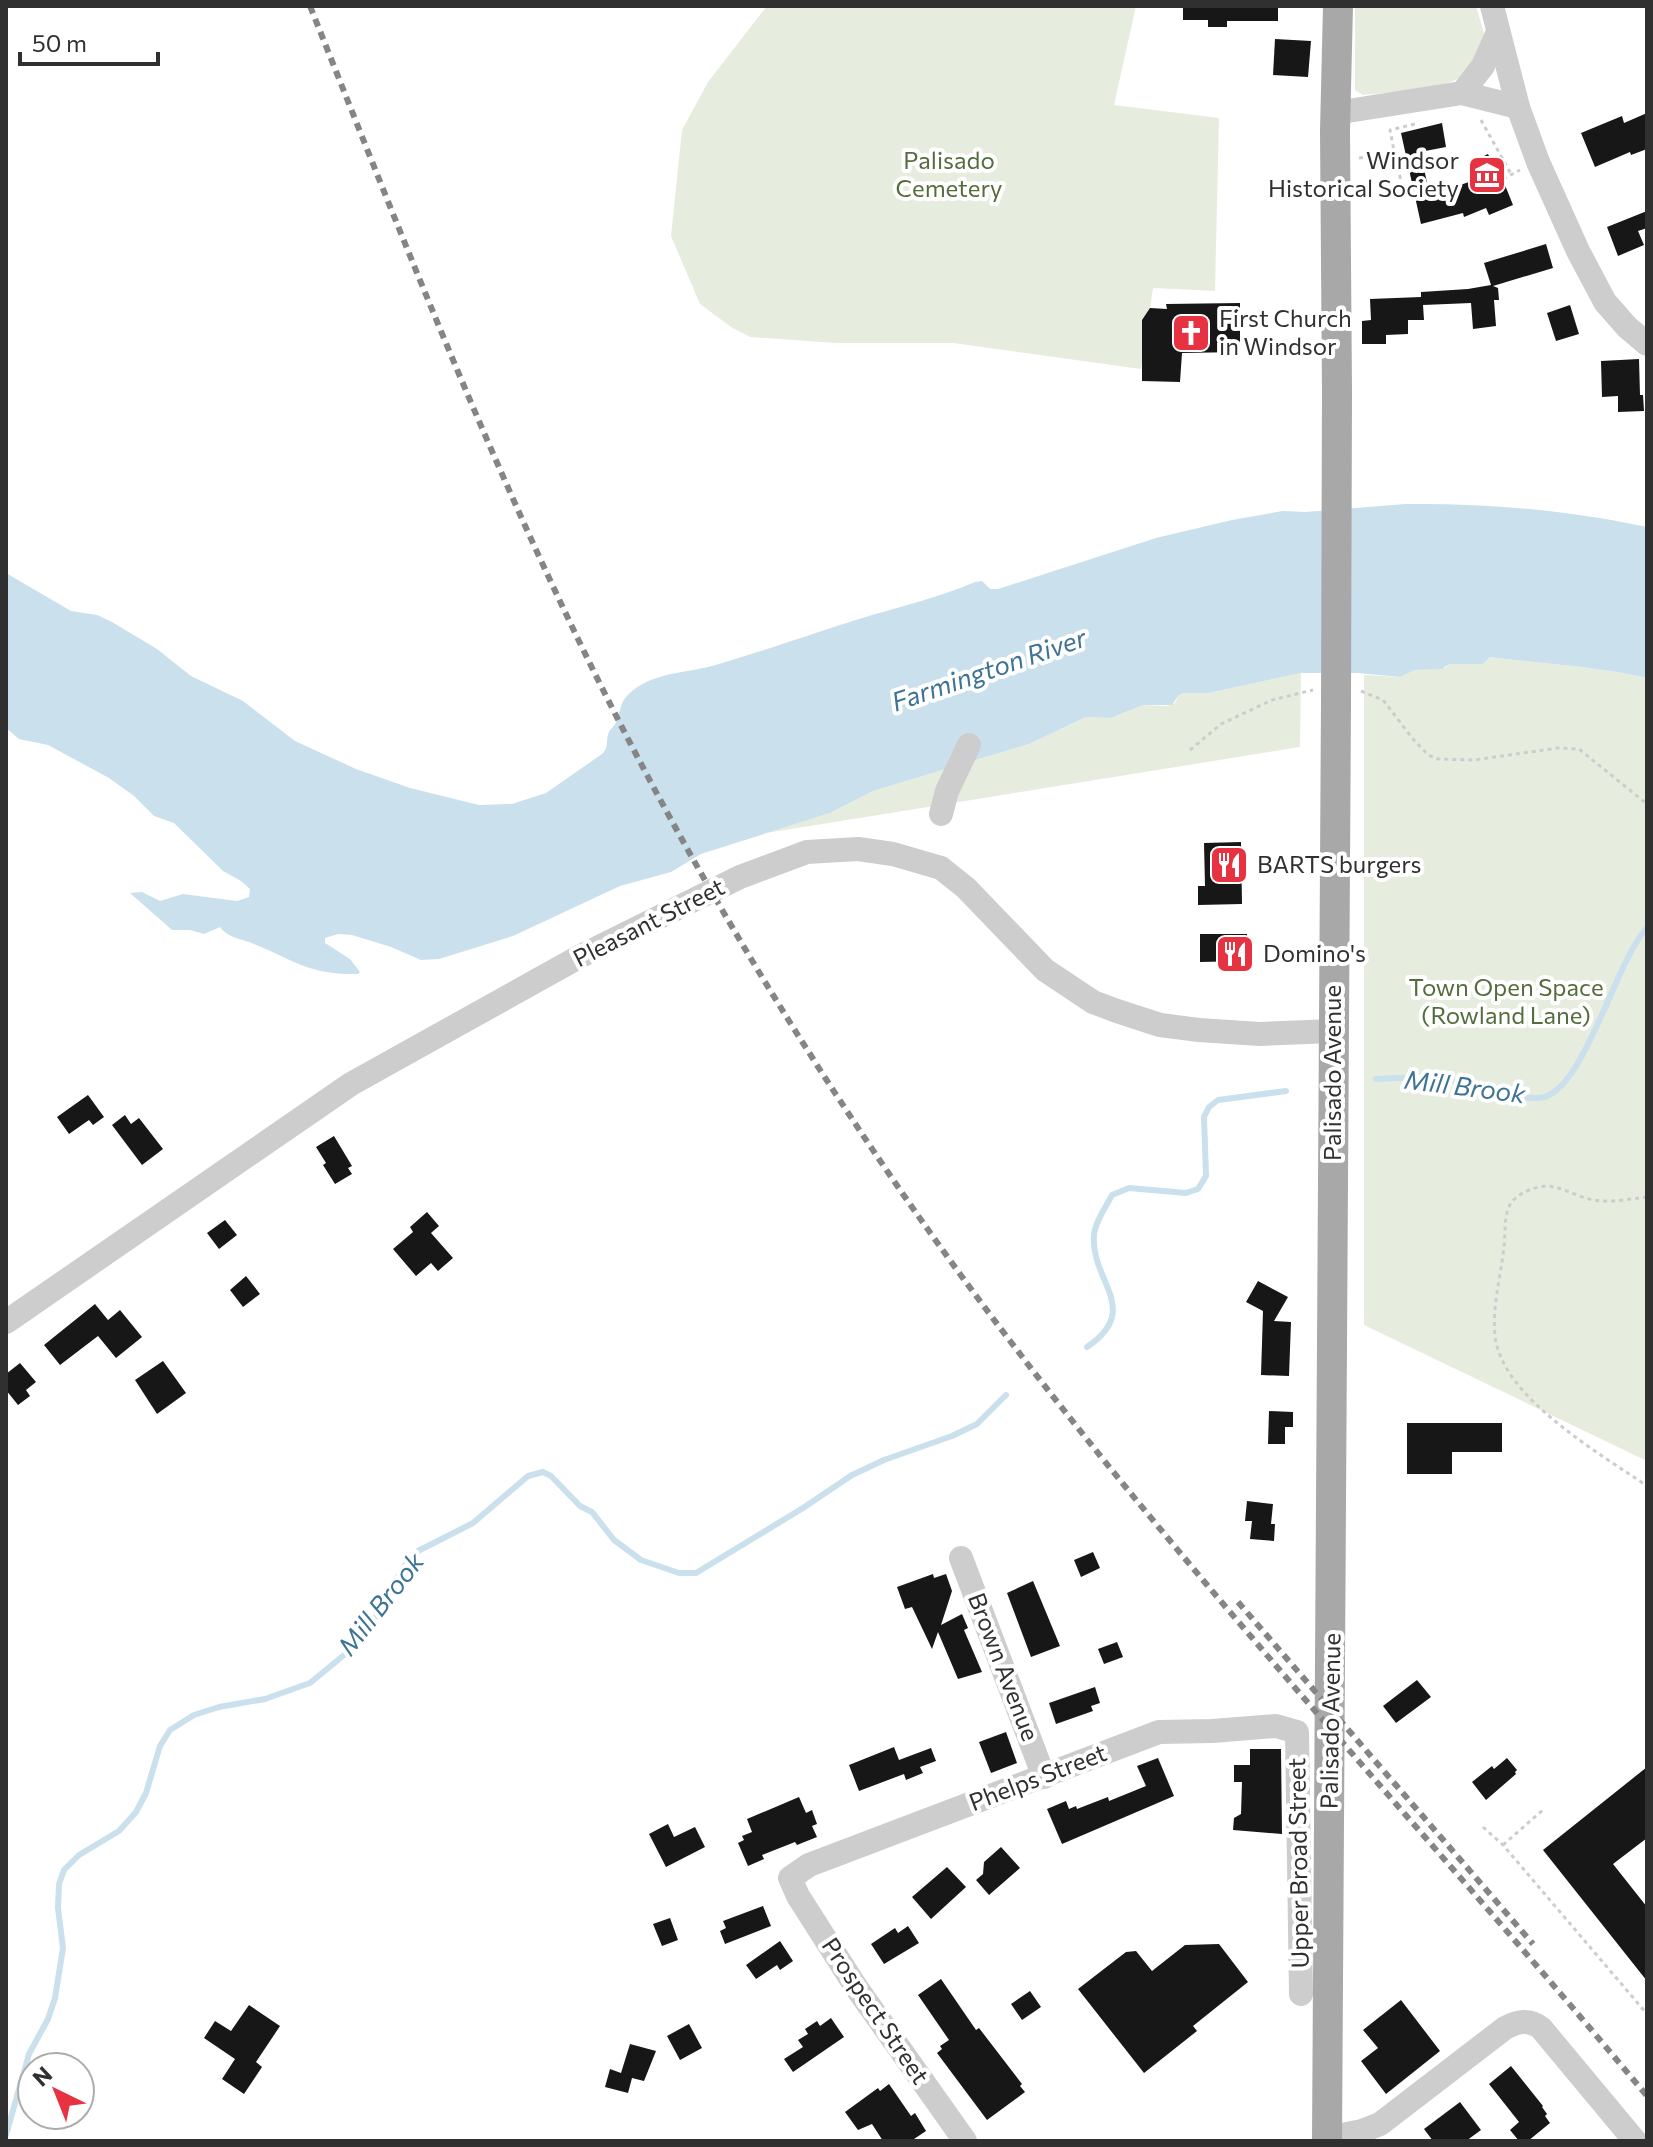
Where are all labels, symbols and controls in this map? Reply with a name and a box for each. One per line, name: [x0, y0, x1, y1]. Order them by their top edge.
scale bar: [20, 16, 158, 66]
text: 50 m: [32, 28, 87, 57]
park label: Palisado Cemetery: [896, 145, 1002, 202]
place label: Windsor Historical Society: [1268, 145, 1459, 202]
museum icon: Windsor Historical Society: [1466, 154, 1508, 196]
place label: First Church in Windsor: [1219, 303, 1352, 360]
church icon: First Church in Windsor: [1170, 312, 1212, 354]
water label: Farmington River: [887, 620, 1091, 716]
restaurant icon: BARTS burgers: [1208, 844, 1250, 886]
place label: BARTS burgers: [1257, 849, 1421, 878]
street label: Pleasant Street: [568, 871, 729, 972]
restaurant icon: Domino's: [1214, 933, 1256, 975]
place label: Domino's: [1263, 938, 1366, 967]
park label: Town Open Space (Rowland Lane): [1408, 972, 1604, 1029]
street label: Palisado Avenue: [1317, 985, 1346, 1161]
water label: Mill Brook: [1403, 1063, 1528, 1108]
water label: Mill Brook: [330, 1545, 430, 1661]
street label: Brown Avenue: [963, 1588, 1046, 1745]
street label: Palisado Avenue: [1313, 1633, 1346, 1809]
street label: Phelps Street: [965, 1737, 1110, 1816]
street label: Upper Broad Street: [1281, 1757, 1314, 1969]
street label: Prospect Street: [817, 1931, 936, 2089]
north arrow: [16, 2051, 96, 2131]
text: N: [27, 2061, 57, 2092]

